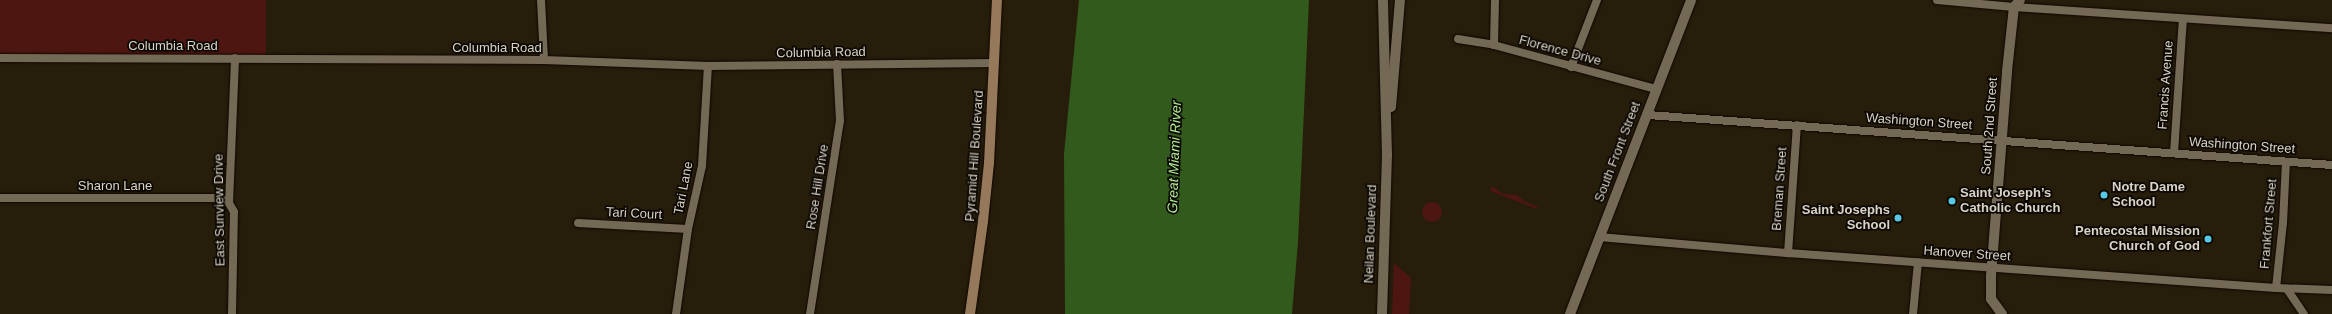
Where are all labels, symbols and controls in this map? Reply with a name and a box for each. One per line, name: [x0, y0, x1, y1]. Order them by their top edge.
street label: Florence Drive: [1517, 33, 1603, 69]
street label: Columbia Road: [128, 38, 218, 54]
street label: Columbia Road: [452, 40, 542, 56]
street label: Francis Avenue: [2155, 40, 2177, 130]
street label: Columbia Road: [776, 44, 866, 62]
street label: South 2nd Street: [1979, 77, 2001, 175]
street label: Pyramid Hill Boulevard: [963, 90, 987, 222]
water label: Great Miami River: [1164, 100, 1184, 214]
street label: South Front Street: [1592, 100, 1644, 204]
street label: Washington Street: [1865, 111, 1973, 133]
street label: Washington Street: [2188, 135, 2296, 157]
street label: Rose Hill Drive: [804, 143, 832, 231]
street label: Breman Street: [1769, 147, 1791, 231]
street label: East Sunview Drive: [211, 154, 229, 266]
street label: Tari Lane: [671, 160, 697, 216]
street label: Sharon Lane: [78, 178, 152, 194]
street label: Frankfort Street: [2257, 178, 2281, 270]
place label: Notre Dame School: [2112, 180, 2185, 211]
street label: Neilan Boulevard: [1361, 184, 1381, 284]
place label: Saint Joseph’s Catholic Church: [1960, 186, 2060, 217]
marker: Notre Dame School: [2099, 190, 2109, 200]
marker: Saint Joseph’s Catholic Church: [1947, 196, 1957, 206]
place label: Saint Josephs School: [1802, 203, 1890, 234]
street label: Tari Court: [605, 205, 663, 223]
marker: Saint Josephs School: [1893, 213, 1903, 223]
place label: Pentecostal Mission Church of God: [2075, 224, 2200, 255]
marker: Pentecostal Mission Church of God: [2203, 234, 2213, 244]
street label: Hanover Street: [1923, 243, 2011, 265]

